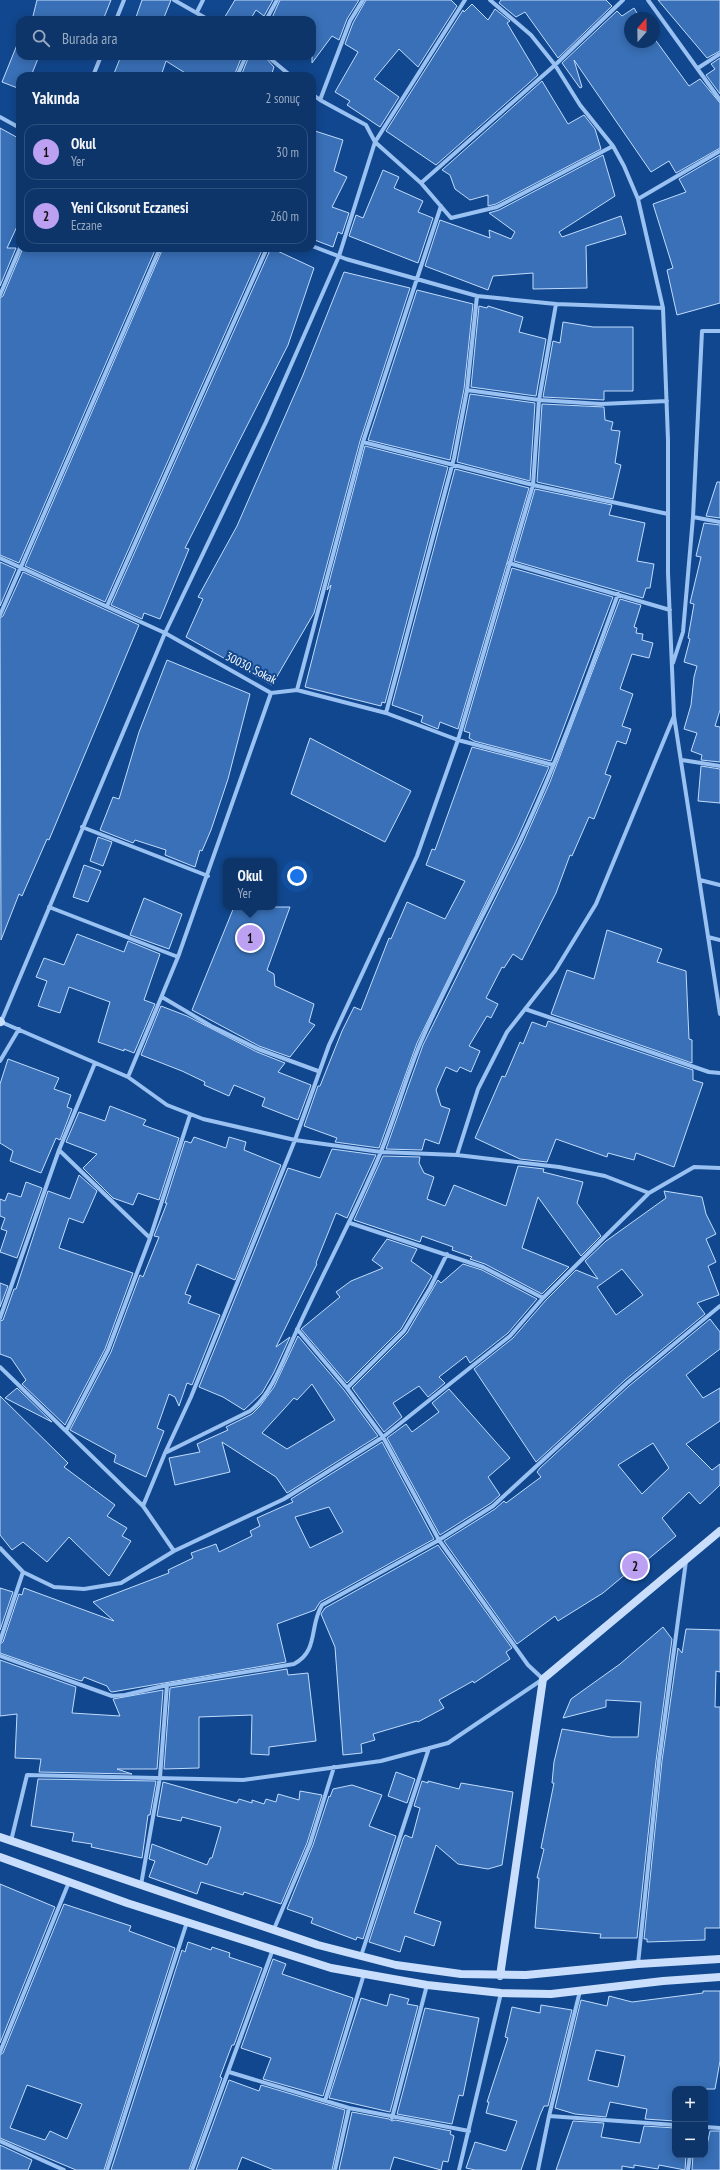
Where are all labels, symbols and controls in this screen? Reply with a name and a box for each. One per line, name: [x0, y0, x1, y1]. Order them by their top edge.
north arrow: [624, 12, 660, 48]
search box: [16, 16, 316, 60]
icon: search: [30, 27, 52, 49]
text: Burada ara: [62, 29, 117, 48]
text: Yakında: [32, 87, 79, 109]
text: 2 sonuç: [265, 90, 300, 107]
text: Okul: [71, 134, 96, 153]
text: 1: [43, 144, 49, 161]
text: 30 m: [276, 144, 299, 161]
text: Yer: [71, 153, 85, 170]
text: Yeni Cıksorut Eczanesi: [71, 198, 189, 217]
text: 2: [43, 208, 49, 225]
text: 260 m: [270, 208, 299, 225]
text: Eczane: [71, 217, 102, 234]
street label: 30030. Sokak: [223, 648, 280, 687]
popup: [223, 858, 277, 910]
text: Okul: [238, 866, 262, 885]
your location: [287, 866, 307, 886]
text: Yer: [238, 885, 252, 902]
pin: 1: [237, 923, 263, 953]
pin: 2: [622, 1551, 648, 1581]
map controls: [672, 2086, 708, 2158]
button: +: [672, 2086, 708, 2122]
button: −: [672, 2122, 708, 2158]

